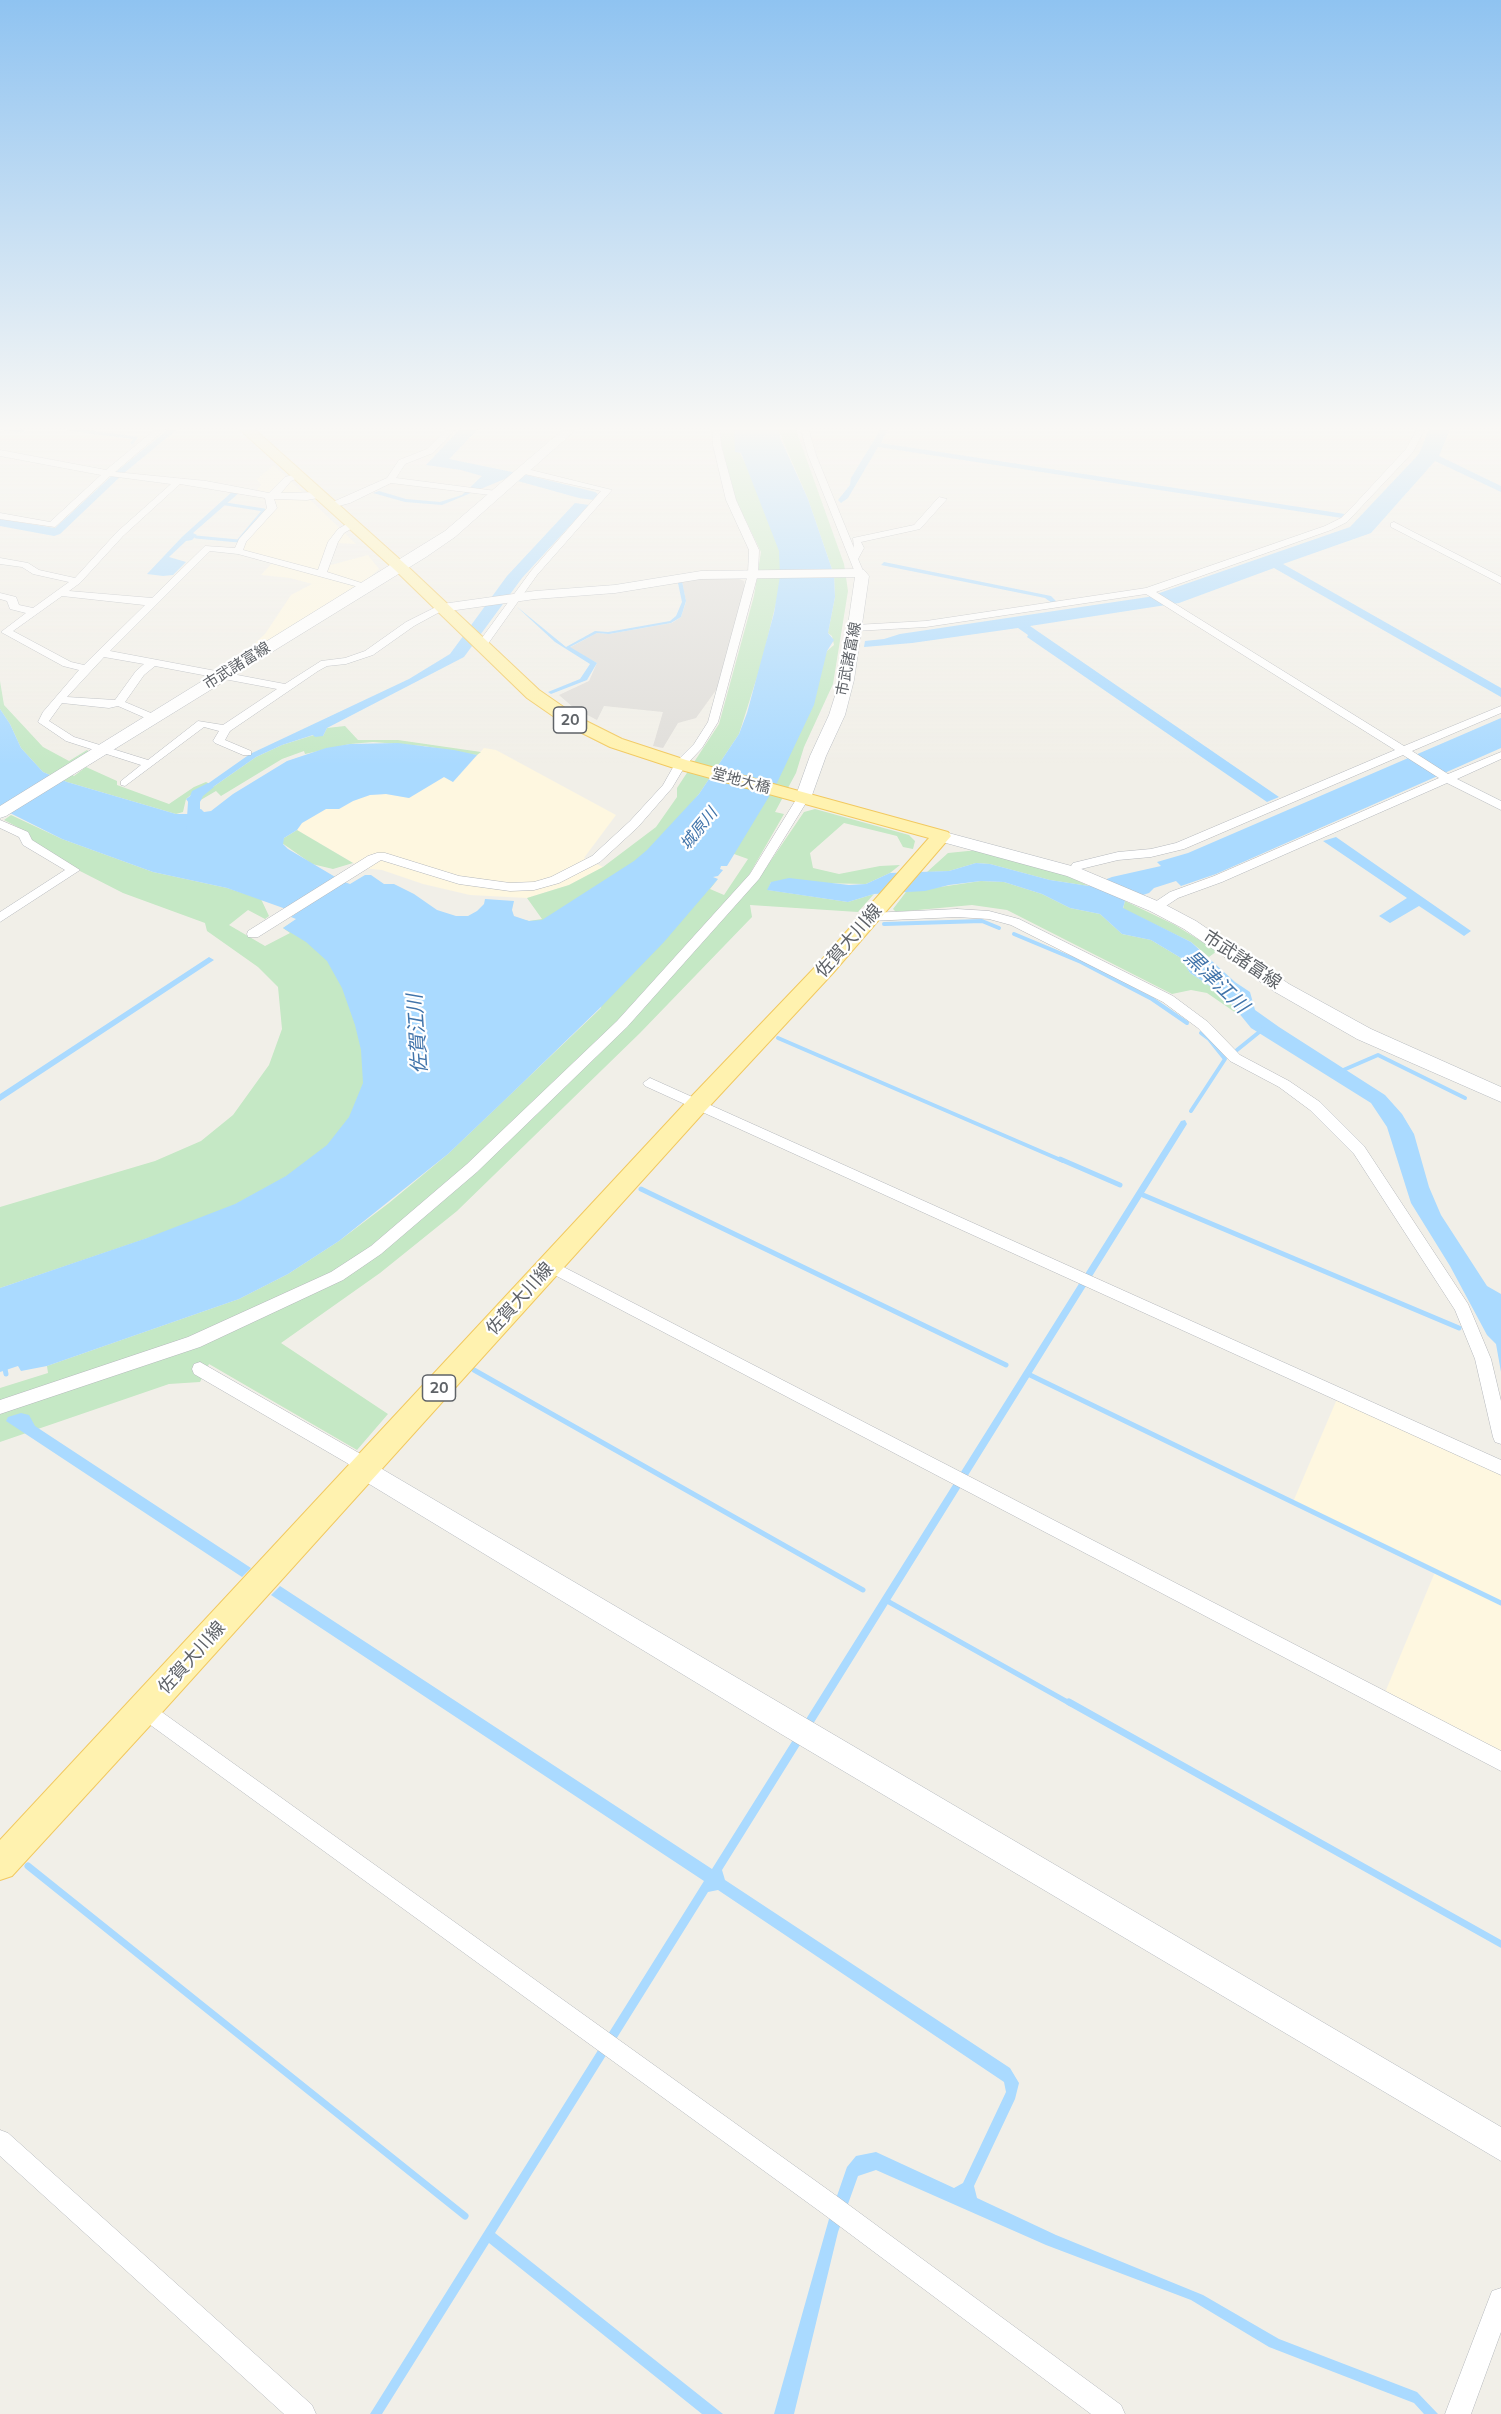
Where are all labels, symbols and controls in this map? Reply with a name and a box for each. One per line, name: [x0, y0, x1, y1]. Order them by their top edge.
street label: 市武諸富線: [833, 620, 865, 698]
street label: 市武諸富線: [200, 638, 274, 694]
road number: 20: [554, 707, 586, 733]
street label: 堂地大橋: [710, 765, 772, 797]
water label: 城原川: [676, 804, 722, 854]
street label: 佐賀大川線: [811, 900, 887, 982]
street label: 市武諸富線: [1199, 926, 1285, 994]
water label: 黒津江川: [1179, 946, 1253, 1018]
water label: 佐賀江川: [403, 993, 433, 1075]
street label: 佐賀大川線: [482, 1258, 558, 1340]
road number: 20: [422, 1375, 456, 1401]
street label: 佐賀大川線: [154, 1617, 230, 1699]

